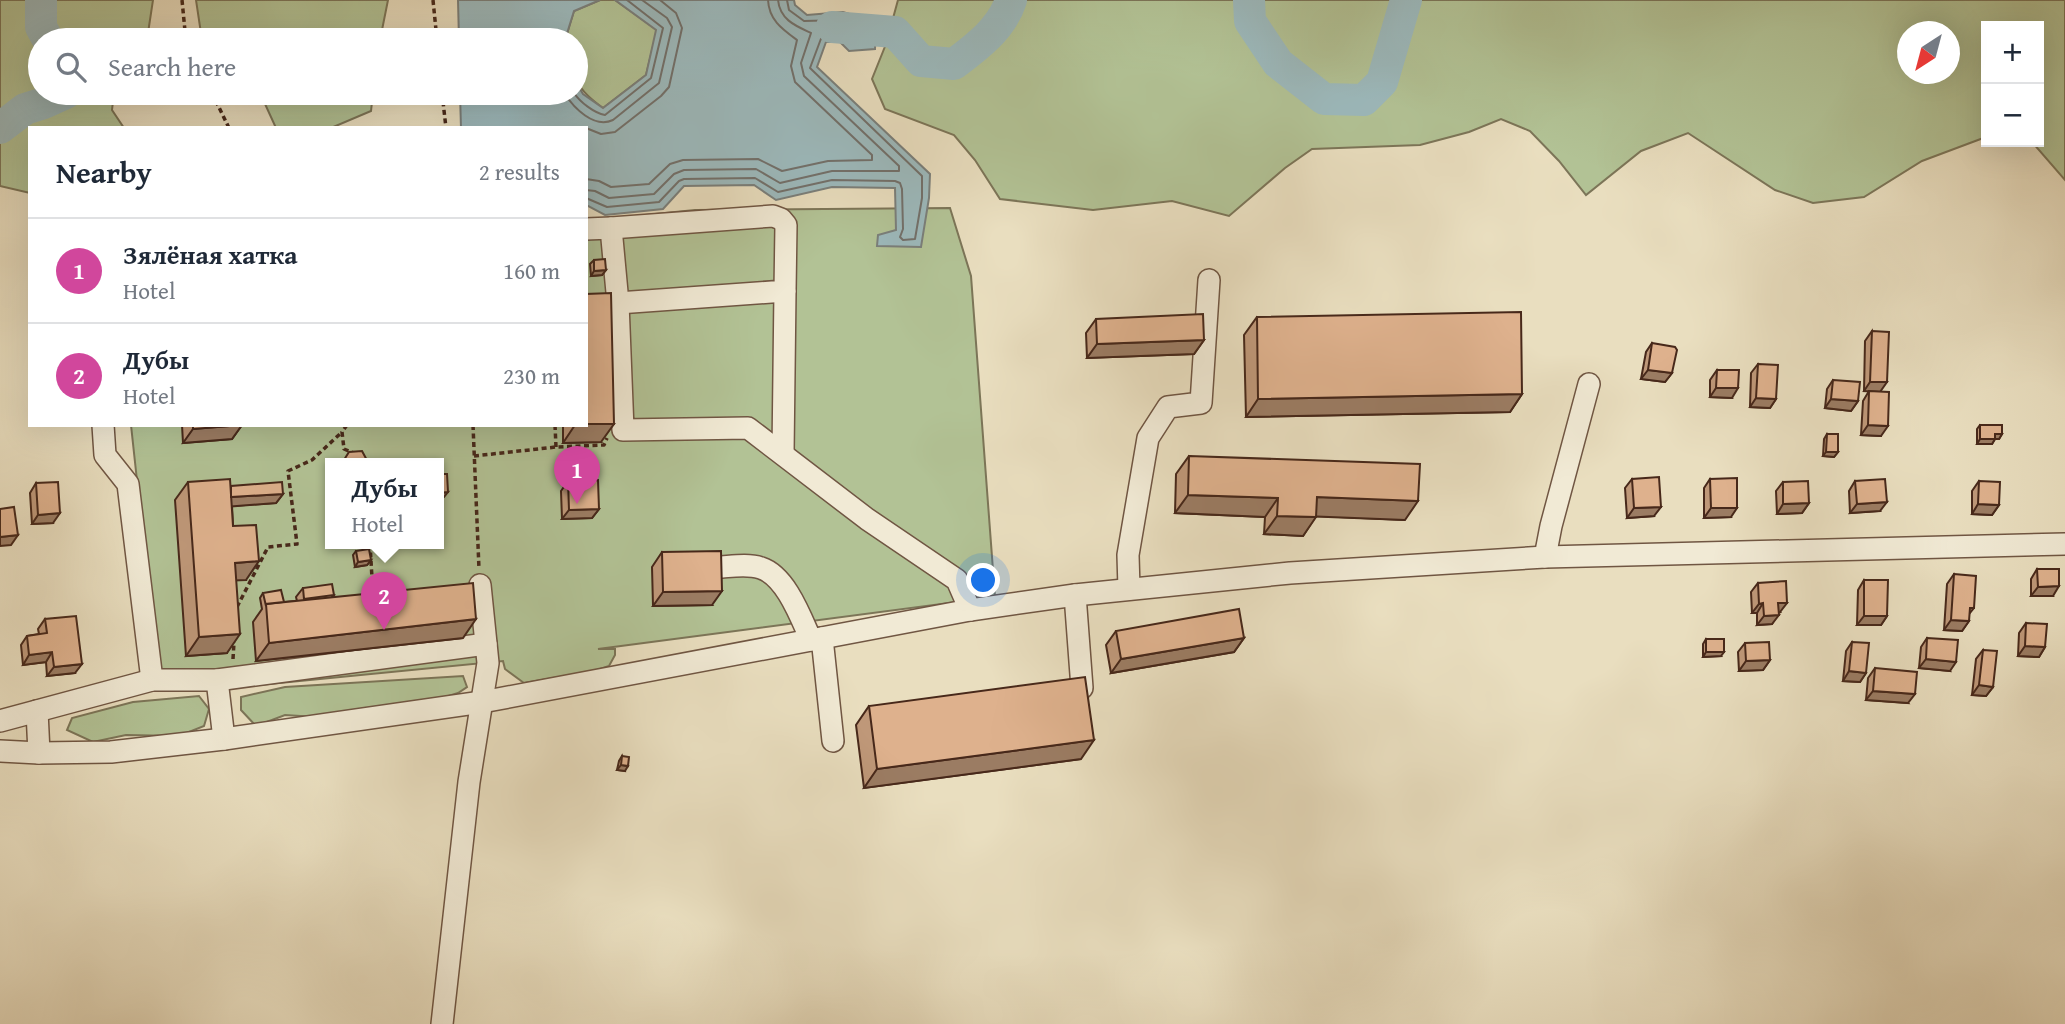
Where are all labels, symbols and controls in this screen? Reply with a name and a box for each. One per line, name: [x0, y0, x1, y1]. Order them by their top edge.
north arrow: [1897, 21, 1960, 84]
map controls: [1981, 21, 2044, 147]
button: +: [1981, 21, 2044, 84]
search box: [28, 28, 588, 105]
text: Search here: [108, 47, 236, 86]
icon: search: [52, 48, 90, 86]
button: −: [1981, 84, 2044, 147]
text: Nearby: [56, 150, 152, 194]
text: 2 results: [479, 155, 560, 188]
text: Зялёная хатка: [123, 235, 298, 274]
text: 1: [73, 254, 85, 287]
text: 160 m: [503, 254, 560, 287]
text: Hotel: [123, 274, 175, 307]
text: Дубы: [123, 340, 189, 379]
text: 2: [73, 359, 85, 392]
text: 230 m: [503, 359, 560, 392]
text: Hotel: [123, 379, 175, 412]
pin: 1: [554, 446, 600, 504]
popup: [325, 458, 444, 549]
text: Дубы: [351, 468, 418, 507]
text: Hotel: [351, 507, 404, 540]
your location: [966, 563, 1000, 597]
pin: 2: [361, 572, 407, 630]

